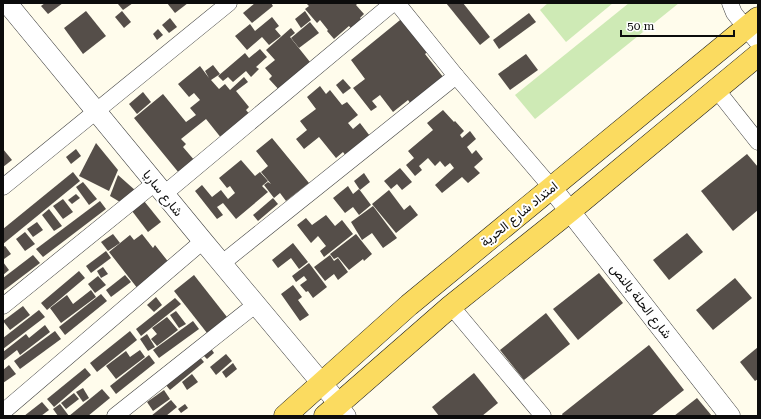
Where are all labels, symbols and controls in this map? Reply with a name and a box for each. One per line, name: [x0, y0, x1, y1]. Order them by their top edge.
scale bar: [621, 12, 734, 38]
text: 50 m: [627, 19, 654, 33]
street label: شارع ساريا: [138, 167, 186, 220]
street label: امتداد شارع الحرية: [477, 178, 562, 251]
street label: شارع الحلة بالنص: [605, 260, 675, 343]

